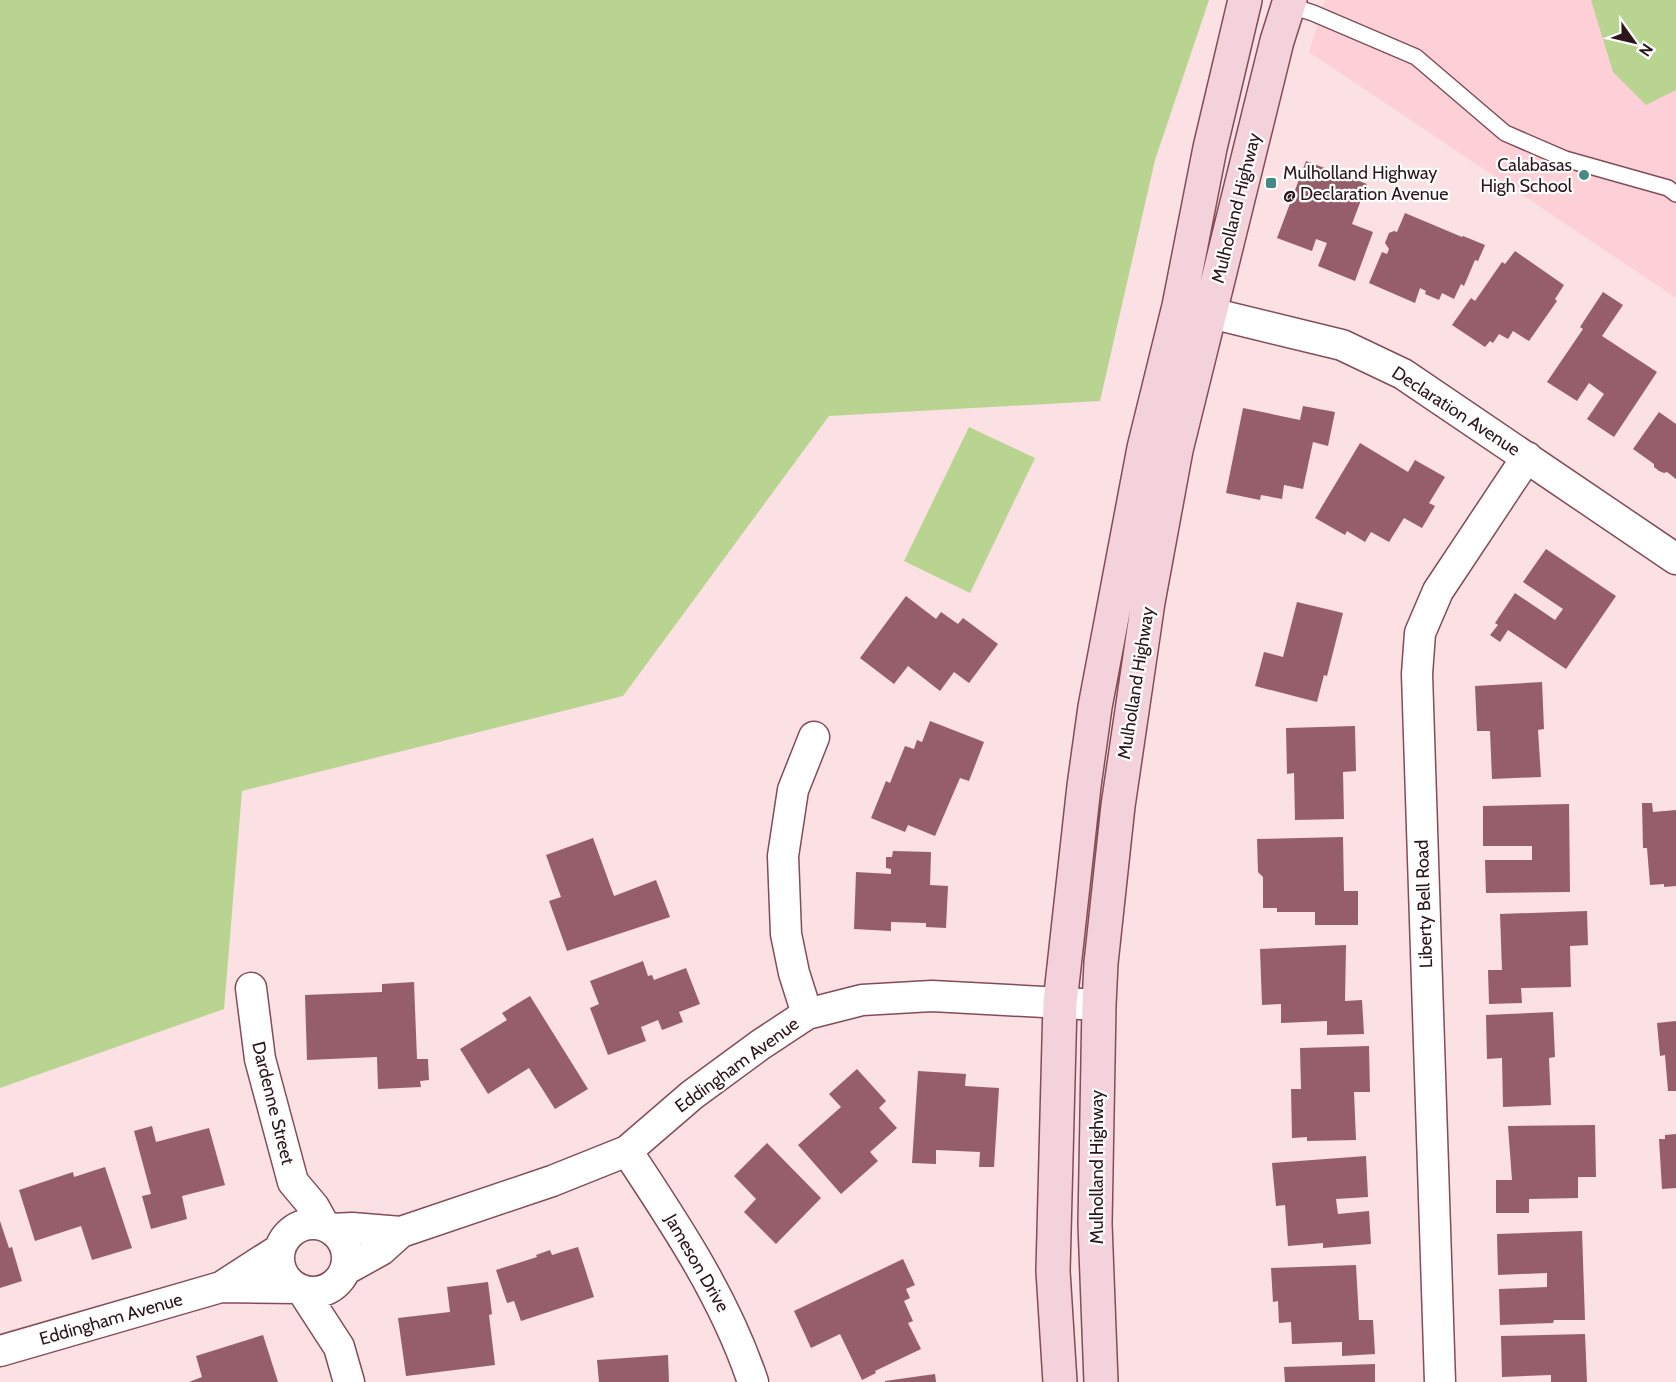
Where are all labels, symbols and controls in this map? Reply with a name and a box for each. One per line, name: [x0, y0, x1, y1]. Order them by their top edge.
north arrow: [1604, 12, 1664, 72]
text: N: [1635, 40, 1657, 60]
street label: Mulholland Highway: [1207, 130, 1265, 286]
place label: Calabasas High School: [1480, 154, 1573, 197]
place label: Mulholland Highway @ Declaration Avenue: [1283, 162, 1448, 205]
marker: Calabasas High School: [1577, 168, 1591, 182]
marker: Mulholland Highway @ Declaration Avenue: [1264, 176, 1278, 190]
street label: Declaration Avenue: [1388, 361, 1524, 461]
street label: Mulholland Highway: [1113, 605, 1159, 761]
street label: Liberty Bell Road: [1411, 839, 1437, 969]
street label: Eddingham Avenue: [671, 1013, 803, 1117]
street label: Dardenne Street: [247, 1039, 299, 1167]
street label: Mulholland Highway: [1086, 1090, 1108, 1244]
street label: Jameson Drive: [659, 1209, 734, 1316]
street label: Eddingham Avenue: [37, 1288, 185, 1350]

